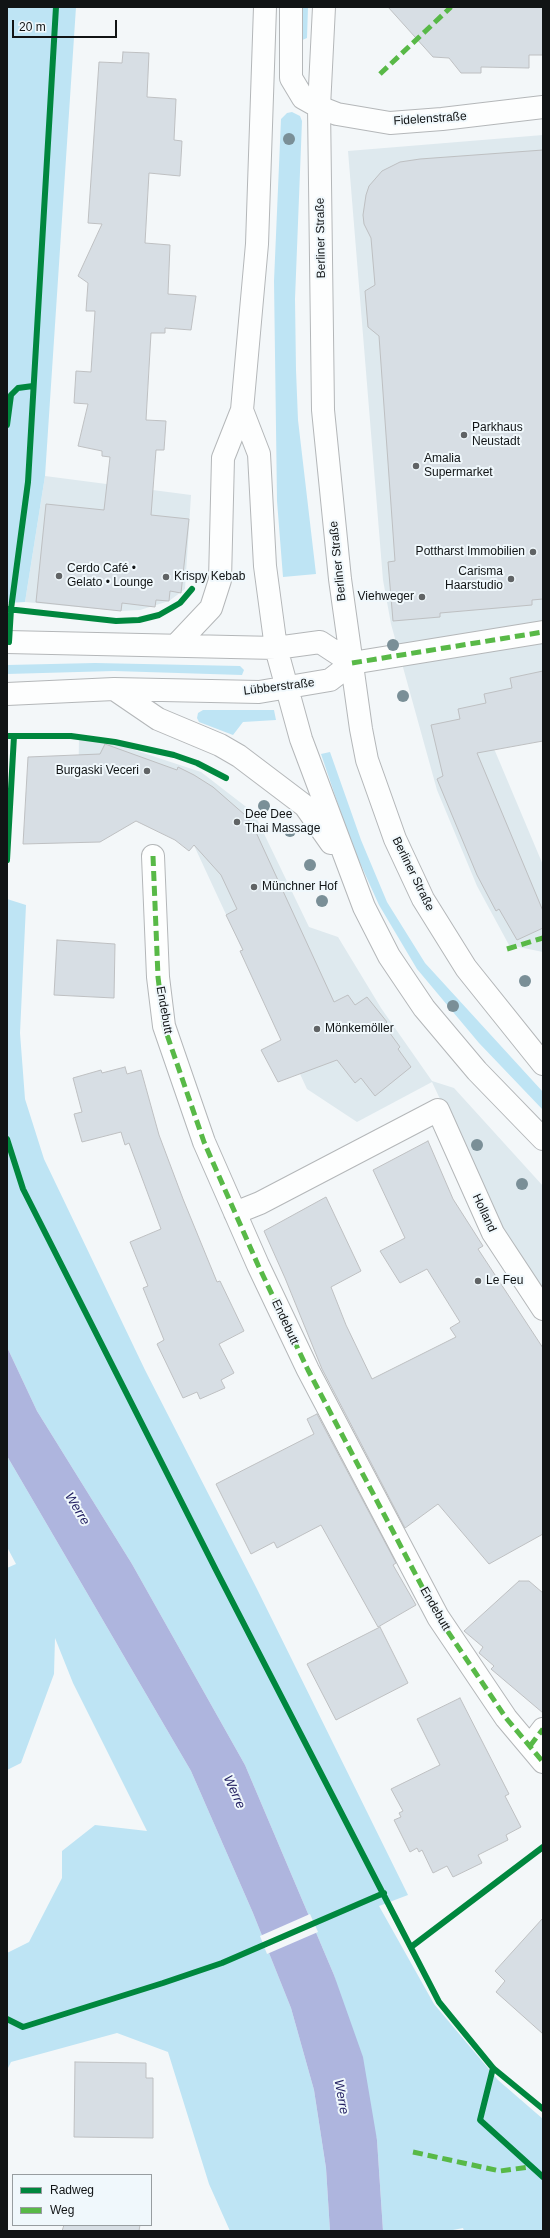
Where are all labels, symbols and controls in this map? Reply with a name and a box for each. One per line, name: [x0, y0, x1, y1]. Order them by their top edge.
scale bar: [14, 12, 119, 38]
text: 20 m: [19, 20, 46, 34]
street label: Fidelenstraße: [393, 109, 467, 129]
street label: Berliner Straße: [313, 198, 329, 278]
place label: Parkhaus Neustadt: [472, 421, 523, 449]
marker: Parkhaus Neustadt: [459, 430, 469, 440]
place label: Amalia Supermarket: [424, 452, 493, 480]
marker: Amalia Supermarket: [411, 461, 421, 471]
street label: Berliner Straße: [327, 520, 349, 602]
place label: Pottharst Immobilien: [416, 545, 525, 559]
marker: Pottharst Immobilien: [528, 547, 538, 557]
place label: Cerdo Café • Gelato • Lounge: [67, 562, 153, 590]
place label: Carisma Haarstudio: [445, 565, 503, 593]
place label: Krispy Kebab: [174, 570, 245, 584]
marker: Cerdo Café • Gelato • Lounge: [54, 571, 64, 581]
marker: Krispy Kebab: [161, 572, 171, 582]
marker: Carisma Haarstudio: [506, 574, 516, 584]
place label: Viehweger: [358, 590, 414, 604]
marker: Viehweger: [417, 592, 427, 602]
street label: Lübberstraße: [243, 676, 315, 698]
place label: Burgaski Veceri: [56, 764, 139, 778]
marker: Burgaski Veceri: [142, 766, 152, 776]
place label: Dee Dee Thai Massage: [245, 808, 320, 836]
marker: Dee Dee Thai Massage: [232, 817, 242, 827]
street label: Berliner Straße: [389, 835, 437, 913]
place label: Münchner Hof: [262, 880, 337, 894]
marker: Münchner Hof: [249, 882, 259, 892]
street label: Endebutt: [153, 985, 175, 1035]
place label: Mönkemöller: [325, 1022, 394, 1036]
marker: Mönkemöller: [312, 1024, 322, 1034]
street label: Holland: [469, 1192, 499, 1234]
place label: Le Feu: [486, 1274, 523, 1288]
marker: Le Feu: [473, 1276, 483, 1286]
street label: Endebutt: [268, 1297, 302, 1347]
water label: Werre: [61, 1490, 93, 1528]
street label: Endebutt: [417, 1585, 453, 1633]
water label: Werre: [220, 1773, 248, 1811]
water label: Werre: [330, 2078, 352, 2116]
legend: [12, 2174, 152, 2226]
text: Radweg: [50, 2183, 94, 2197]
text: Weg: [50, 2203, 74, 2217]

